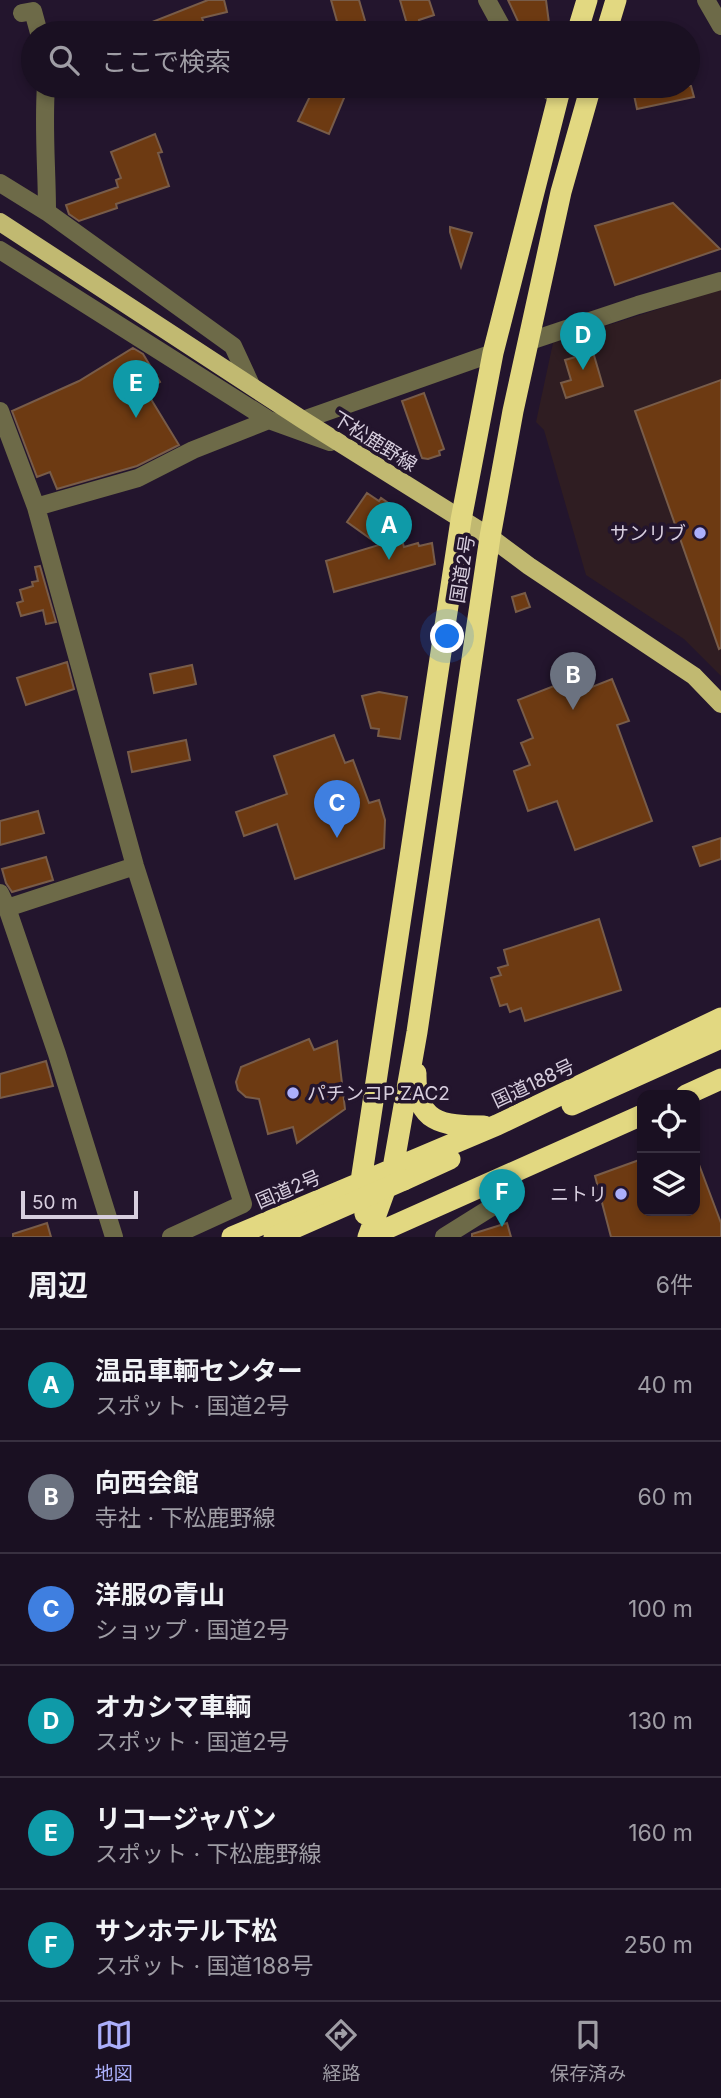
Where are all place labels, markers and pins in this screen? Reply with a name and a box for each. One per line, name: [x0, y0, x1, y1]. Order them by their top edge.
pin: D: [560, 312, 606, 370]
pin: E: [113, 360, 159, 418]
pin: A: [366, 502, 412, 560]
place label: サンリブ: [610, 522, 686, 545]
marker: サンリブ: [692, 525, 708, 541]
pin: B: [550, 652, 596, 710]
pin: C: [314, 780, 360, 838]
place label: パチンコP.ZAC2: [307, 1082, 450, 1105]
marker: パチンコP.ZAC2: [285, 1085, 301, 1101]
pin: F: [479, 1169, 525, 1227]
place label: ニトリ: [550, 1183, 607, 1206]
marker: ニトリ: [613, 1186, 629, 1202]

